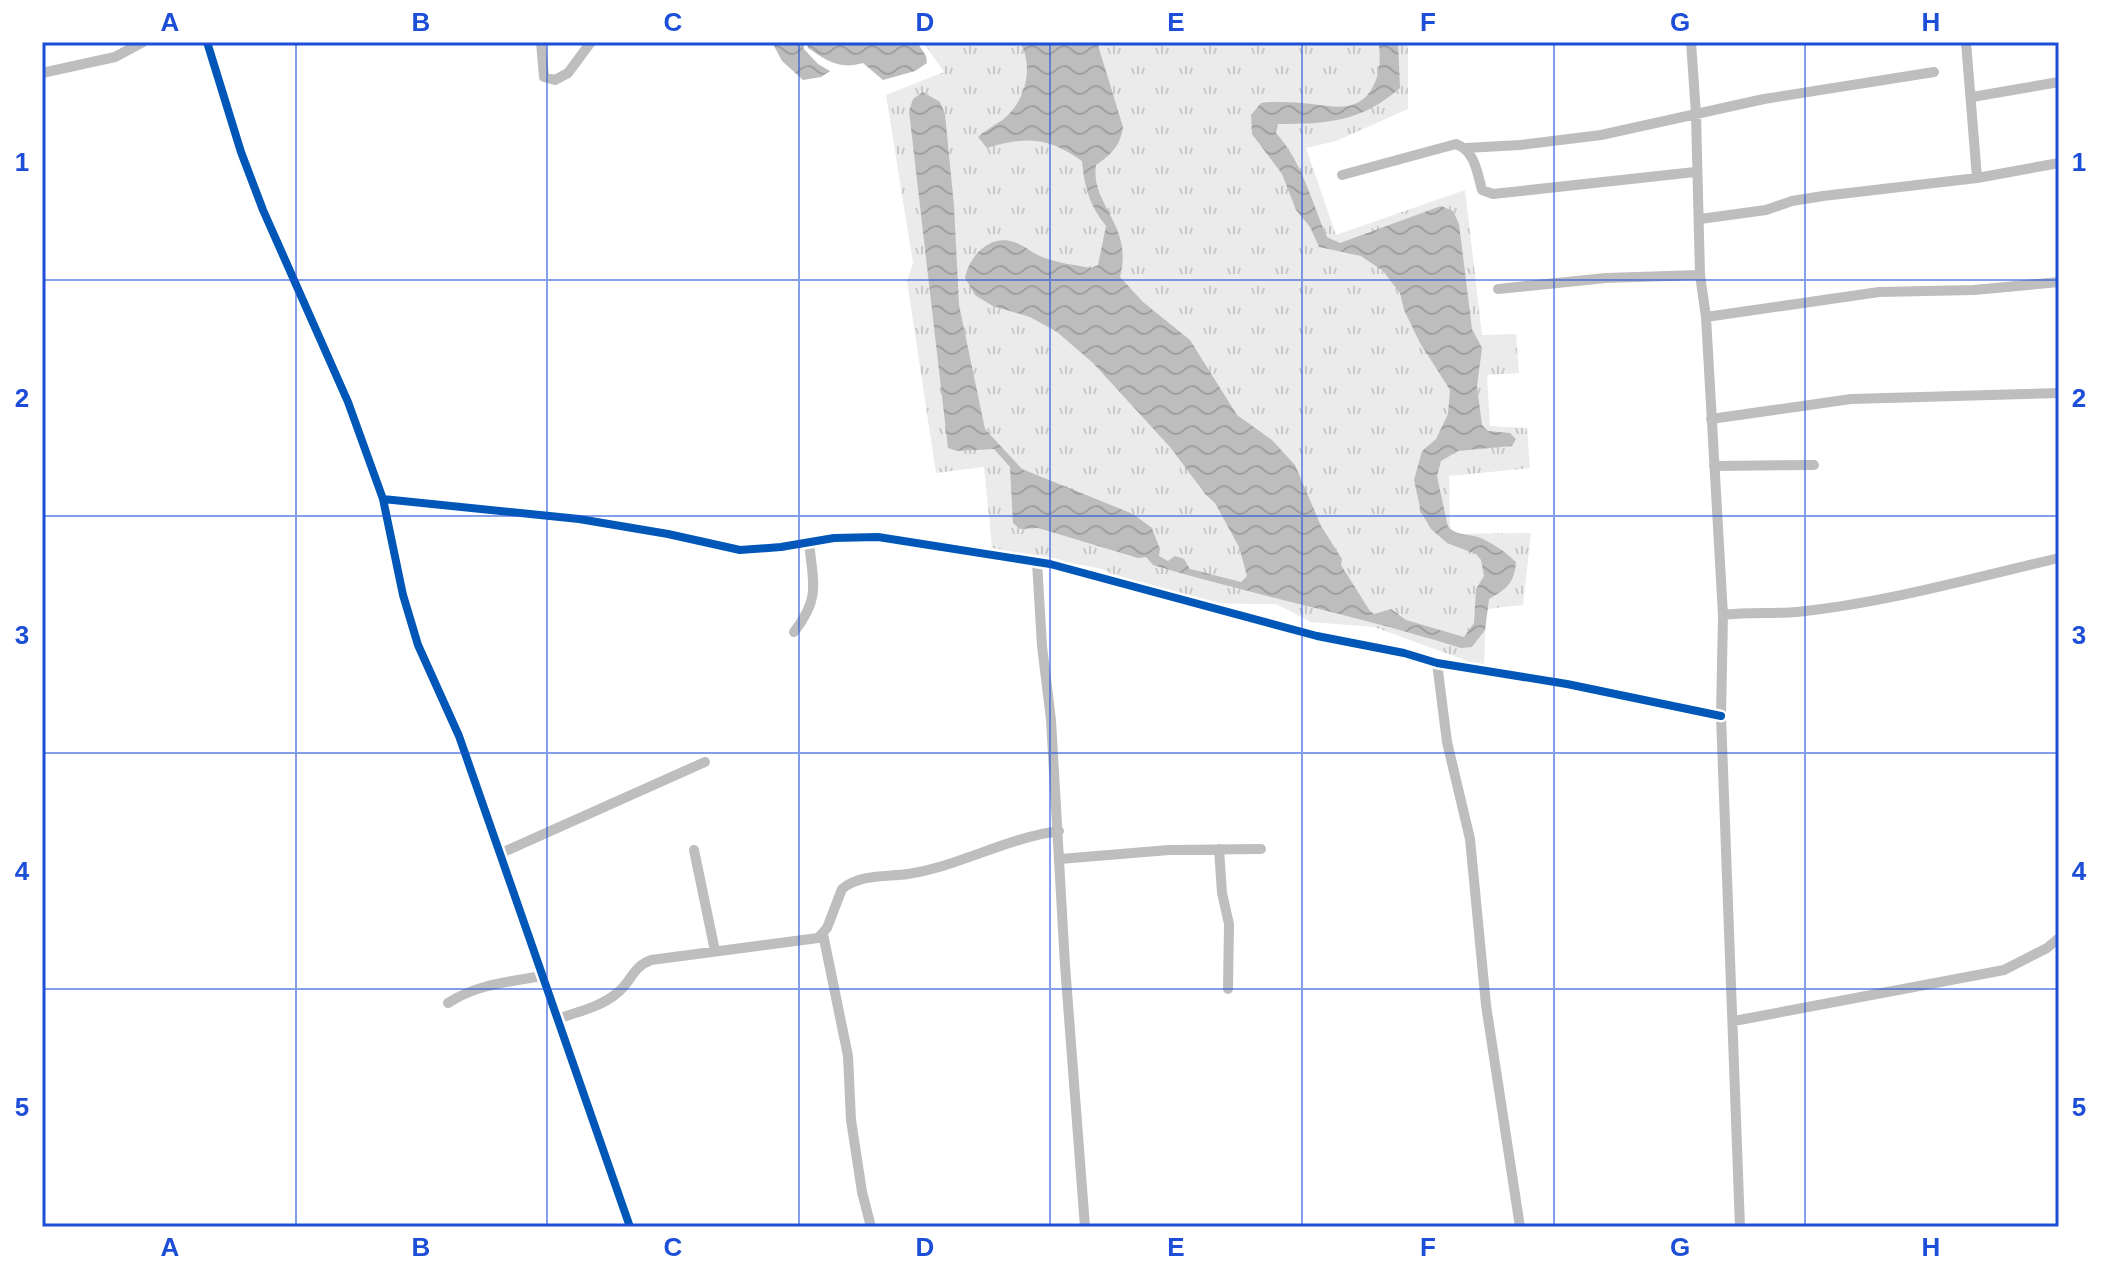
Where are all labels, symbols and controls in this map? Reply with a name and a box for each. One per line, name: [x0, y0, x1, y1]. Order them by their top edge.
text: A: [161, 7, 180, 37]
text: B: [412, 7, 430, 37]
text: C: [664, 7, 683, 37]
text: D: [916, 7, 934, 37]
text: E: [1167, 7, 1185, 37]
text: F: [1420, 7, 1436, 37]
text: G: [1670, 7, 1690, 37]
text: H: [1922, 7, 1940, 37]
text: 1: [15, 147, 29, 177]
text: 1: [2072, 147, 2086, 177]
text: 2: [15, 383, 29, 413]
text: 2: [2072, 383, 2086, 413]
text: 3: [15, 620, 29, 650]
text: 3: [2072, 620, 2086, 650]
text: 4: [15, 856, 30, 886]
text: 4: [2072, 856, 2087, 886]
text: 5: [15, 1092, 29, 1122]
text: 5: [2072, 1092, 2086, 1122]
text: A: [161, 1232, 180, 1262]
text: B: [412, 1232, 430, 1262]
text: C: [664, 1232, 683, 1262]
text: D: [916, 1232, 934, 1262]
text: E: [1167, 1232, 1185, 1262]
text: F: [1420, 1232, 1436, 1262]
text: G: [1670, 1232, 1690, 1262]
text: H: [1922, 1232, 1940, 1262]

